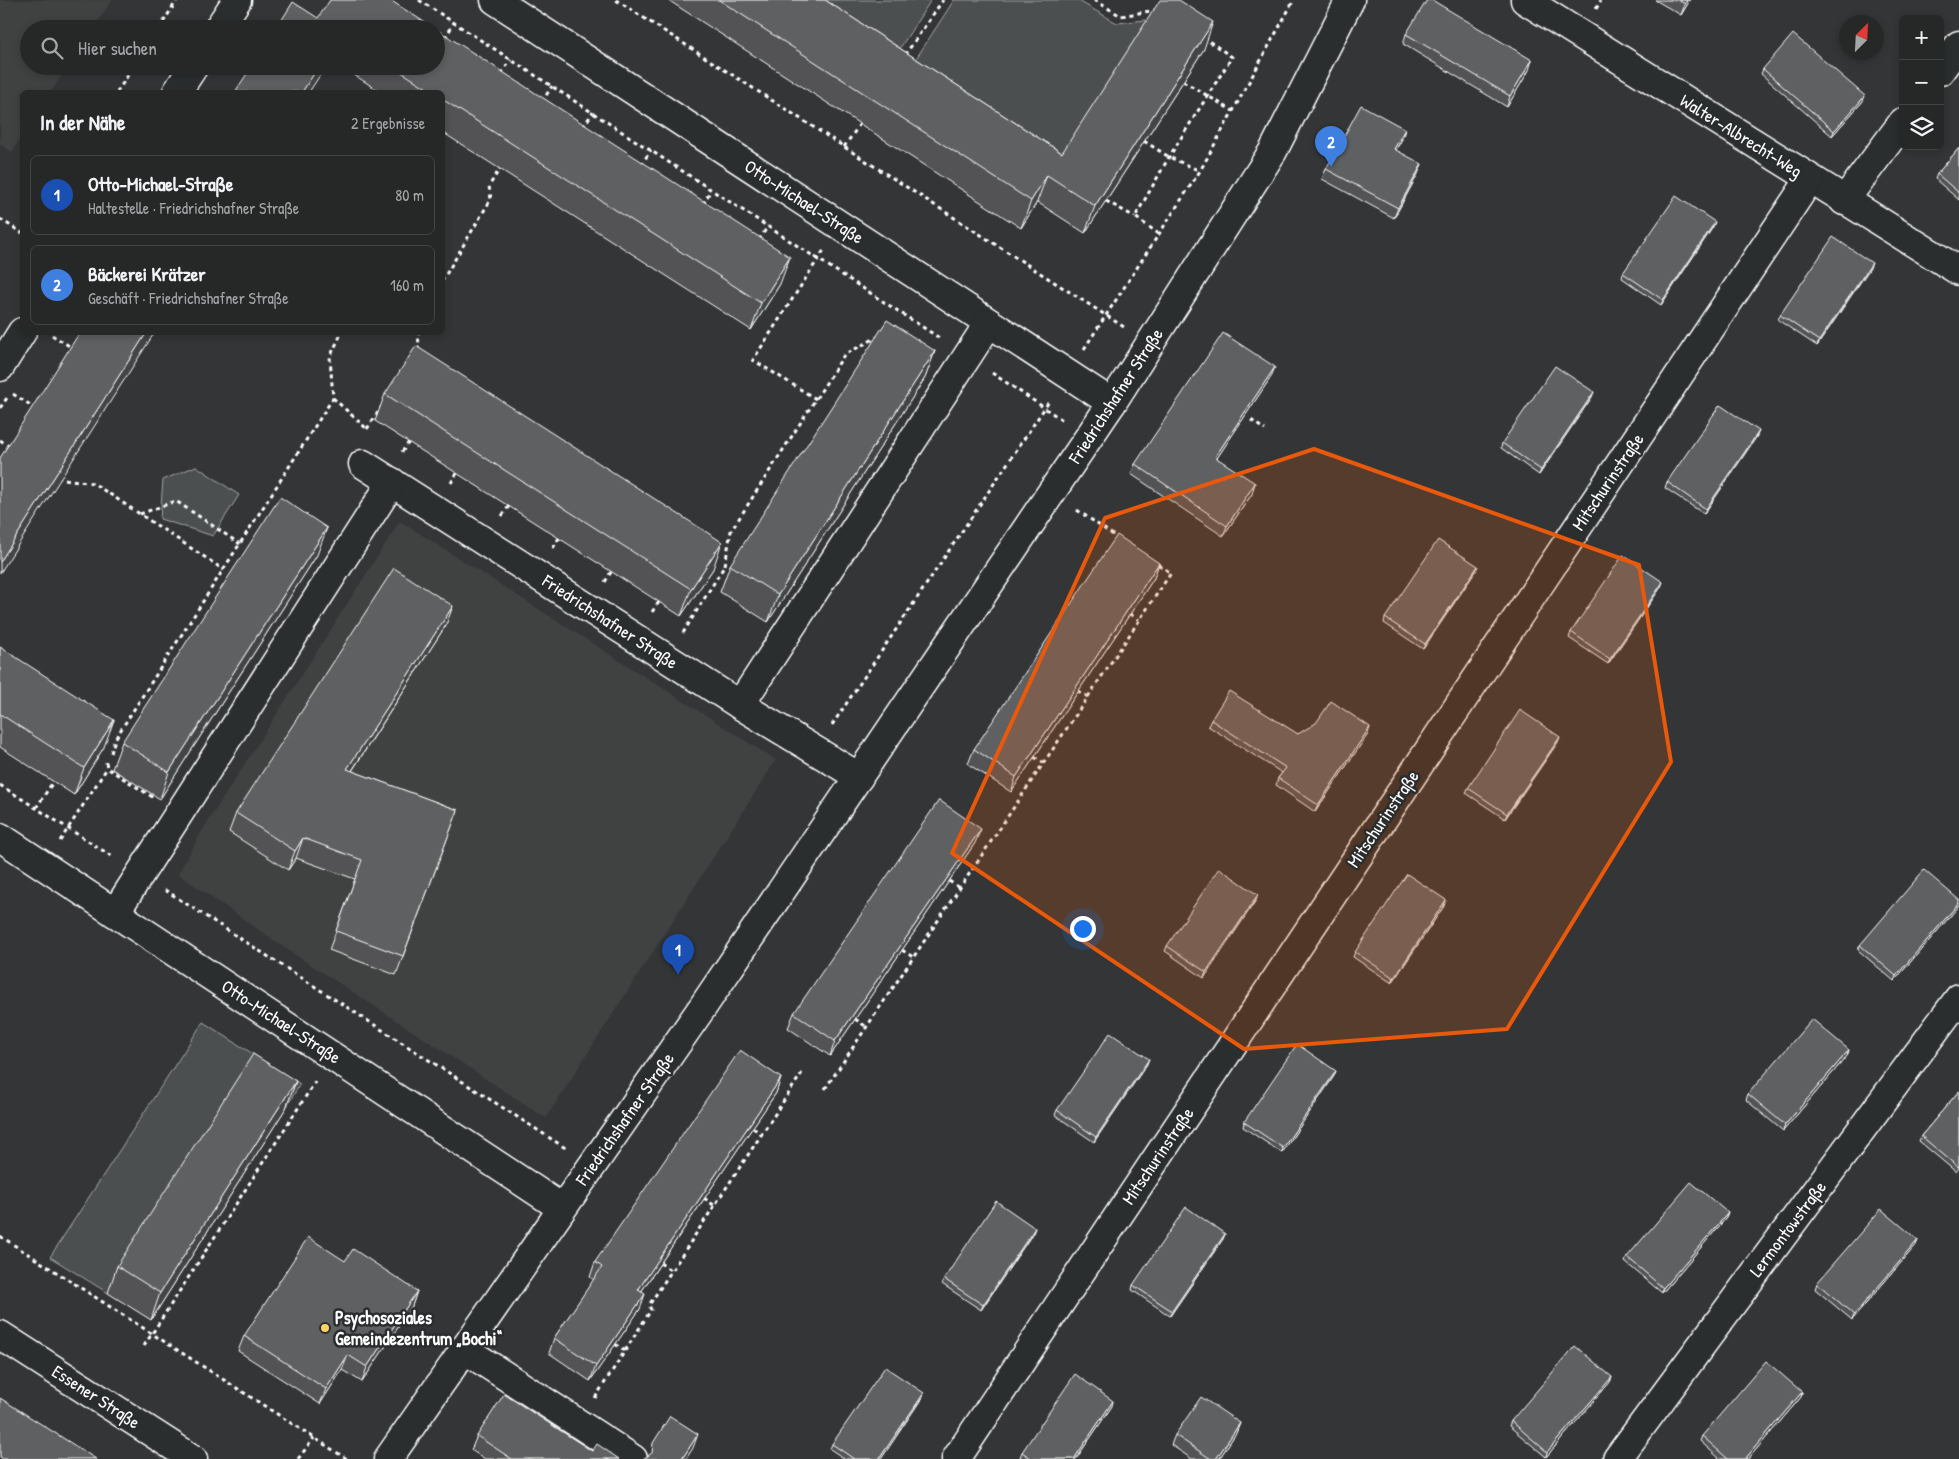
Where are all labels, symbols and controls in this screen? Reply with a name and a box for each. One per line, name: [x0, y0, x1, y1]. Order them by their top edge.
north arrow: [1839, 15, 1884, 60]
map controls: [1899, 15, 1944, 150]
button: +: [1899, 15, 1944, 60]
search box: [20, 20, 445, 75]
icon: search: [38, 34, 66, 62]
text: Hier suchen: [78, 35, 157, 61]
button: −: [1899, 60, 1944, 105]
street label: Walter-Albrecht-Weg: [1675, 88, 1807, 183]
button: layers: [1899, 105, 1944, 150]
text: In der Nähe: [40, 108, 125, 137]
text: 2 Ergebnisse: [351, 112, 425, 134]
pin: 2: [1315, 126, 1347, 167]
street label: Otto-Michael-Straße: [740, 154, 869, 250]
text: Otto-Michael-Straße: [88, 171, 233, 197]
text: 1: [54, 184, 60, 206]
text: 80 m: [395, 184, 424, 206]
text: Haltestelle · Friedrichshafner Straße: [88, 197, 299, 219]
text: Bäckerei Krätzer: [88, 261, 206, 287]
text: 2: [53, 274, 61, 296]
text: 160 m: [390, 274, 424, 296]
text: Geschäft · Friedrichshafner Straße: [88, 287, 289, 309]
street label: Friedrichshafner Straße: [1062, 323, 1169, 469]
street label: Mitschurinstraße: [1566, 428, 1649, 535]
street label: Friedrichshafner Straße: [537, 568, 683, 675]
street label: Mitschurinstraße: [1341, 765, 1424, 872]
your location: [1070, 916, 1096, 942]
pin: 1: [662, 934, 694, 975]
street label: Otto-Michael-Straße: [217, 974, 346, 1070]
street label: Friedrichshafner Straße: [569, 1047, 680, 1191]
street label: Mitschurinstraße: [1116, 1102, 1199, 1209]
street label: Lermontowstraße: [1743, 1176, 1832, 1282]
place label: Psychosoziales Gemeindezentrum „Bochi“: [335, 1305, 503, 1351]
marker: Psychosoziales Gemeindezentrum „Bochi“: [319, 1322, 331, 1334]
street label: Essener Straße: [47, 1359, 145, 1434]

